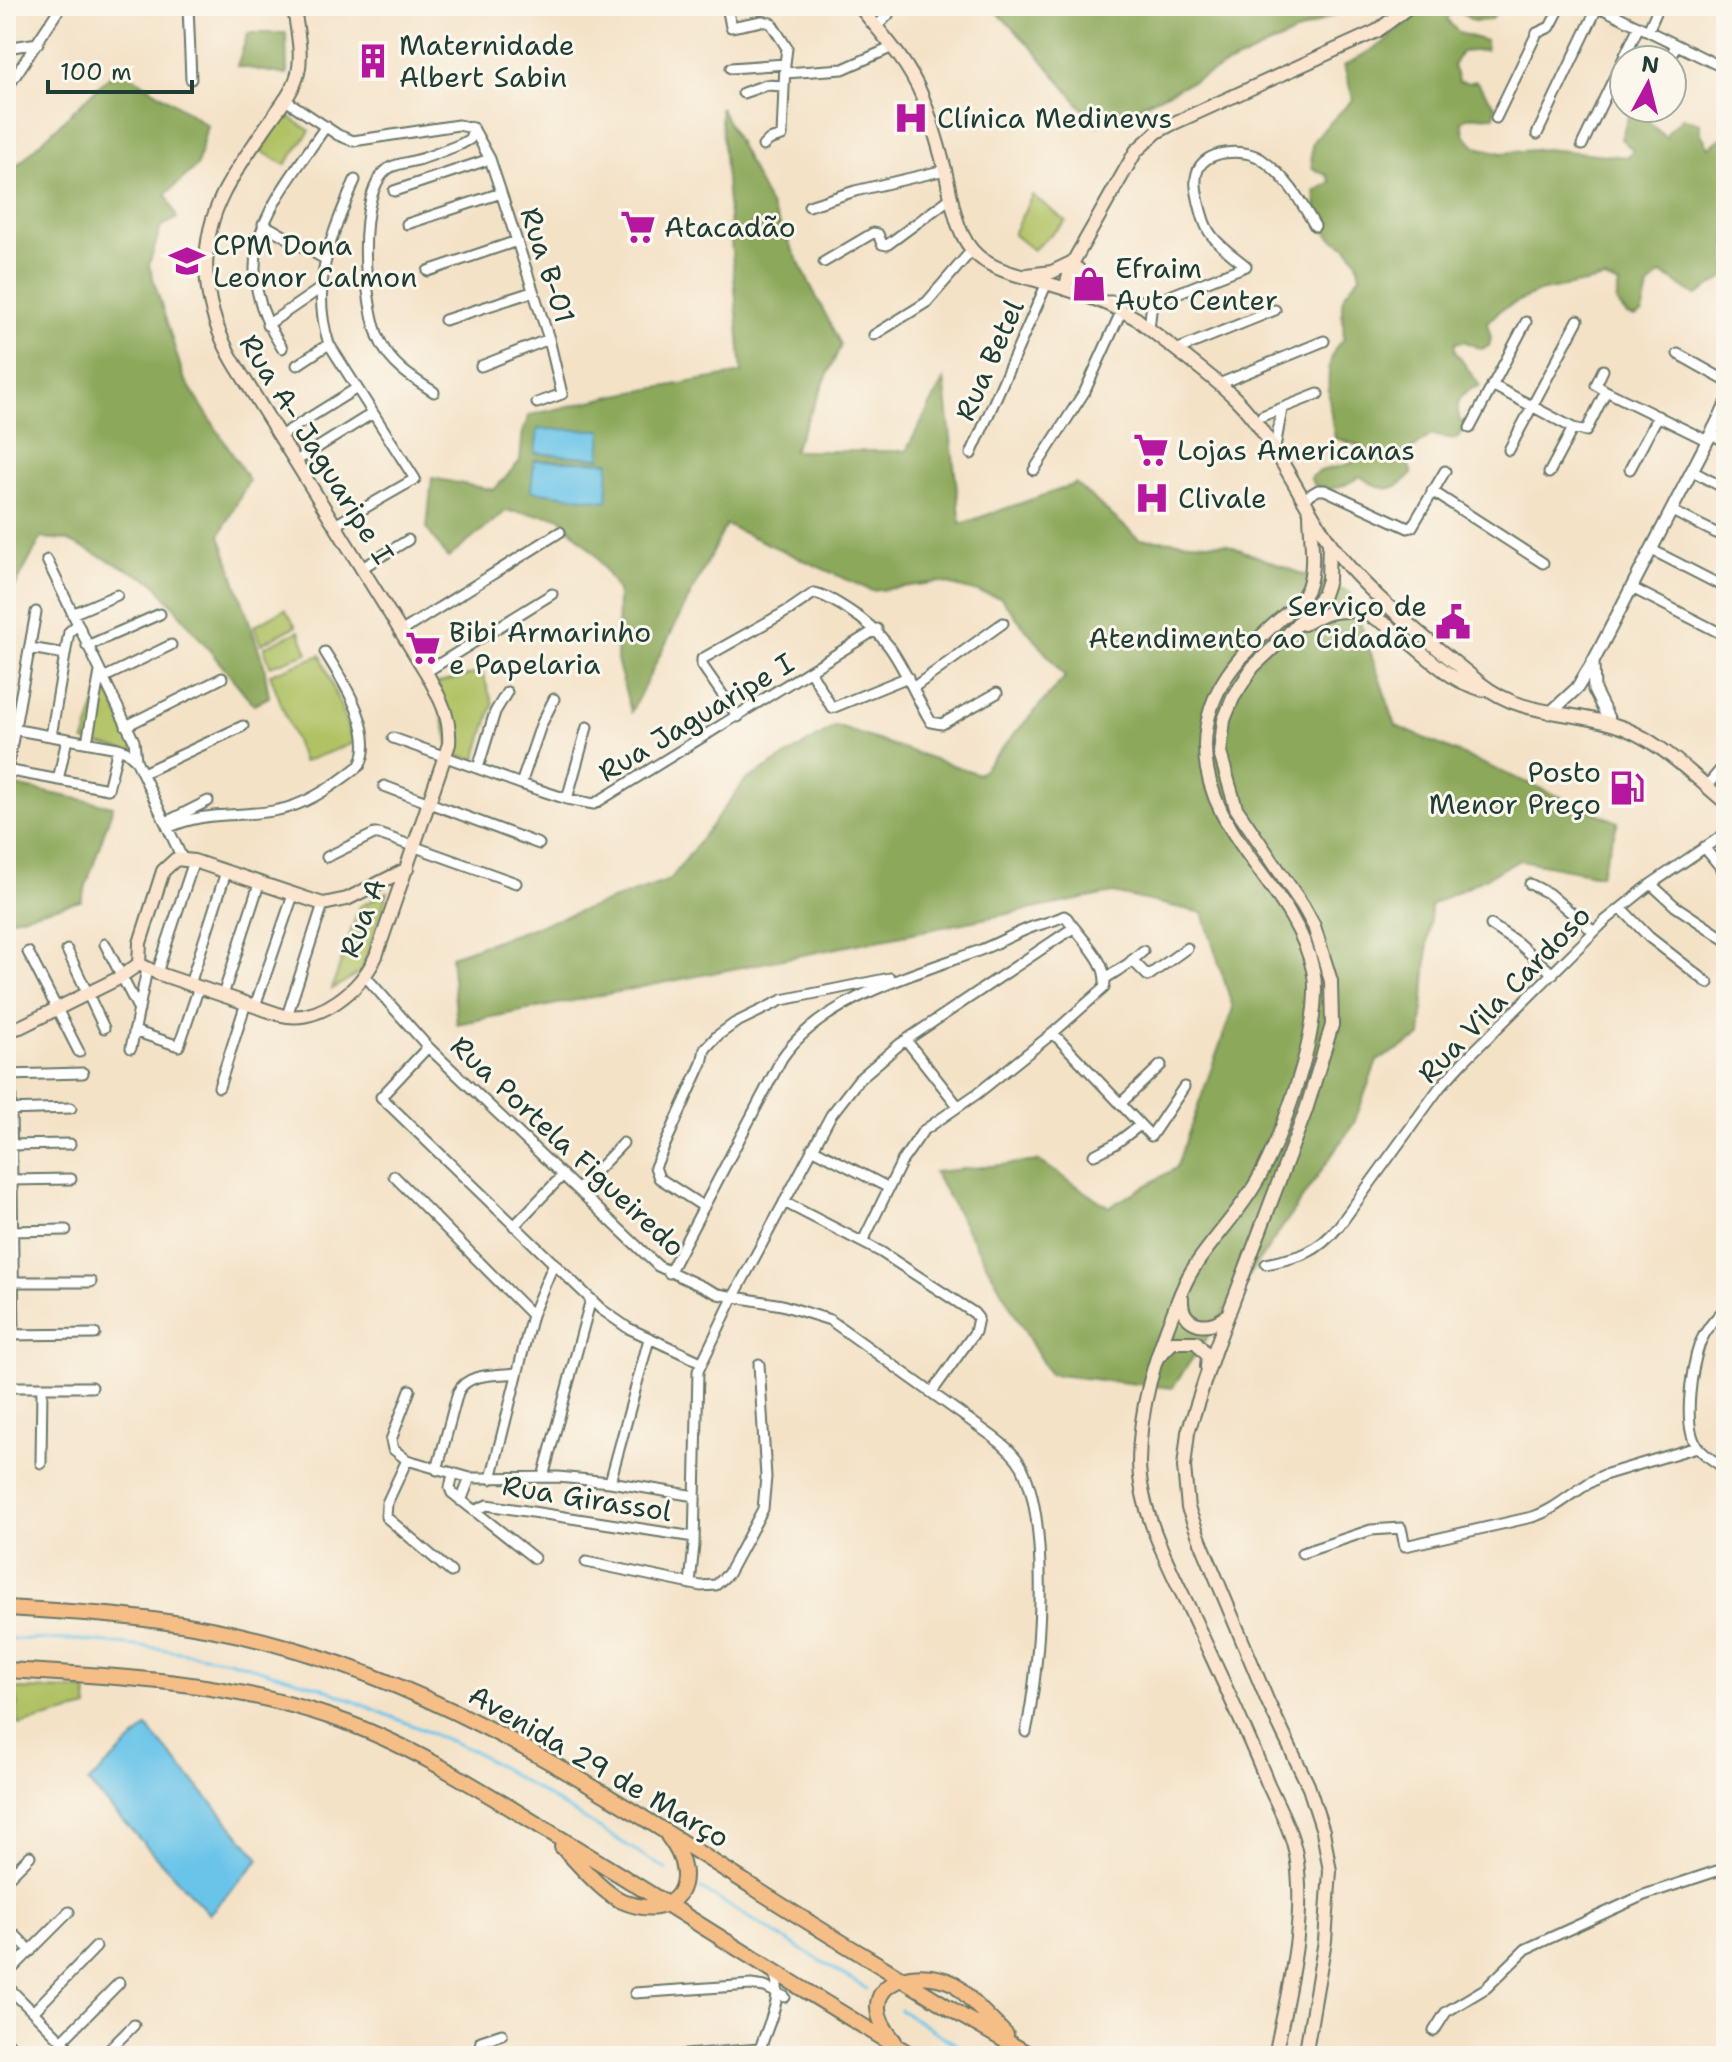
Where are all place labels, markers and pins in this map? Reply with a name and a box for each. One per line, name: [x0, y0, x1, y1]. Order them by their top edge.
place label: Maternidade Albert Sabin: [399, 26, 575, 96]
building icon: Maternidade Albert Sabin: [354, 42, 392, 80]
hospital icon: Clínica Medinews: [892, 99, 930, 137]
place label: Clínica Medinews: [937, 99, 1172, 137]
supermarket icon: Atacadão: [619, 208, 657, 246]
place label: Atacadão: [664, 208, 796, 246]
place label: CPM Dona Leonor Calmon: [213, 226, 417, 296]
school or university icon: CPM Dona Leonor Calmon: [168, 242, 206, 280]
place label: Efraim Auto Center: [1115, 249, 1278, 319]
shop icon: Efraim Auto Center: [1070, 265, 1108, 303]
supermarket icon: Lojas Americanas: [1132, 431, 1170, 469]
place label: Lojas Americanas: [1177, 431, 1415, 469]
hospital icon: Clivale: [1133, 479, 1171, 517]
place label: Clivale: [1178, 479, 1267, 517]
place label: Serviço de Atendimento ao Cidadão: [1088, 587, 1427, 657]
public building icon: Serviço de Atendimento ao Cidadão: [1434, 603, 1472, 641]
place label: Bibi Armarinho e Papelaria: [449, 613, 651, 683]
supermarket icon: Bibi Armarinho e Papelaria: [404, 629, 442, 667]
place label: Posto Menor Preço: [1429, 753, 1601, 823]
fuel station icon: Posto Menor Preço: [1608, 769, 1646, 807]

